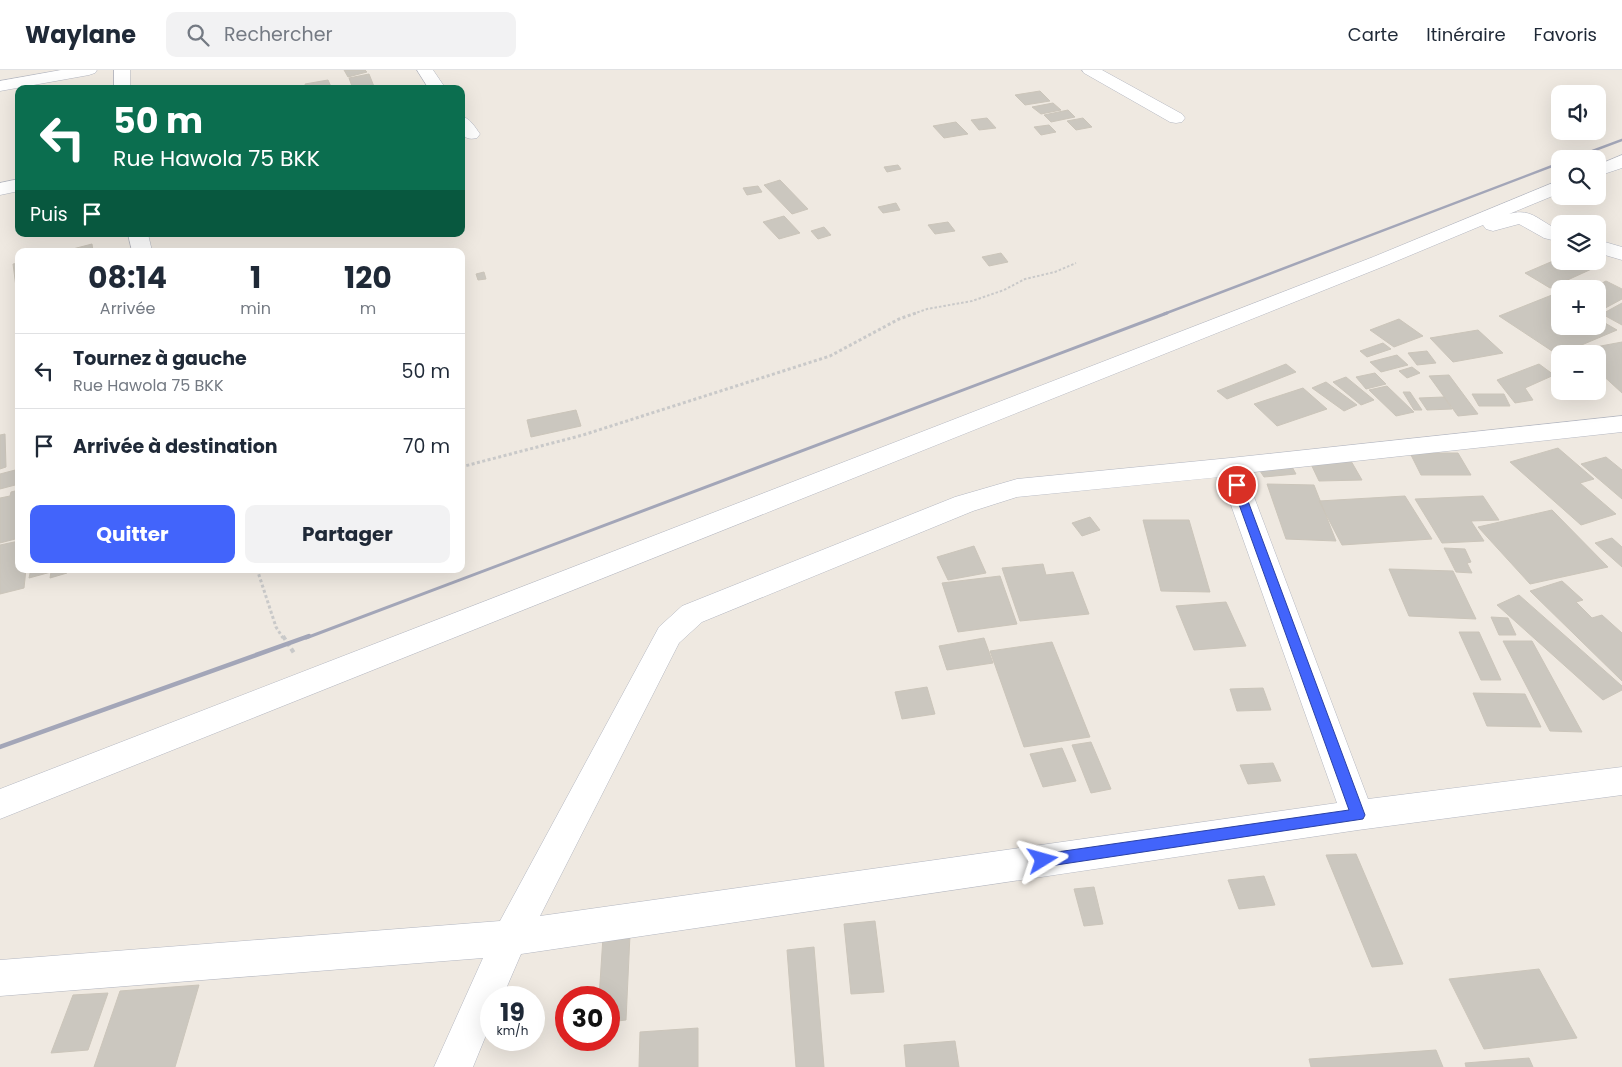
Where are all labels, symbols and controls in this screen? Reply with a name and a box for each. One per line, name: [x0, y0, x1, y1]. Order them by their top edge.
search box: [166, 12, 516, 57]
text: Waylane: [25, 18, 136, 51]
icon: search: [184, 21, 212, 49]
text: Rechercher: [224, 21, 333, 48]
text: Carte: [1348, 22, 1398, 47]
text: Itinéraire: [1426, 22, 1506, 47]
text: Favoris: [1534, 22, 1597, 47]
map controls: [1551, 85, 1606, 400]
button: sound: [1551, 85, 1606, 140]
text: 50 m: [113, 96, 203, 145]
icon: left: [30, 105, 95, 170]
text: Rue Hawola 75 BKK: [113, 143, 320, 174]
button: search: [1551, 150, 1606, 205]
icon: arrive: [78, 200, 106, 228]
text: Puis: [30, 201, 68, 228]
button: layers: [1551, 215, 1606, 270]
text: 08:14: [88, 256, 167, 299]
text: 1: [250, 256, 261, 299]
text: 120: [344, 256, 392, 299]
button: +: [1551, 280, 1606, 335]
text: Arrivée: [100, 297, 155, 320]
text: min: [240, 297, 271, 320]
text: m: [360, 297, 376, 320]
text: Tournez à gauche: [73, 345, 247, 372]
button: −: [1551, 345, 1606, 400]
icon: left: [30, 357, 58, 385]
text: 50 m: [401, 358, 450, 385]
text: Rue Hawola 75 BKK: [73, 374, 223, 397]
icon: arrive: [30, 432, 58, 460]
text: Arrivée à destination: [73, 433, 278, 460]
text: 70 m: [403, 433, 450, 460]
pin: [1216, 464, 1258, 506]
icon: arrive: [1223, 471, 1251, 499]
button: Quitter: [30, 505, 235, 563]
button: Partager: [245, 505, 450, 563]
position arrow: [1016, 833, 1068, 885]
speed limit sign: 30: [555, 986, 620, 1051]
text: 19: [500, 995, 525, 1030]
text: km/h: [497, 1022, 528, 1039]

